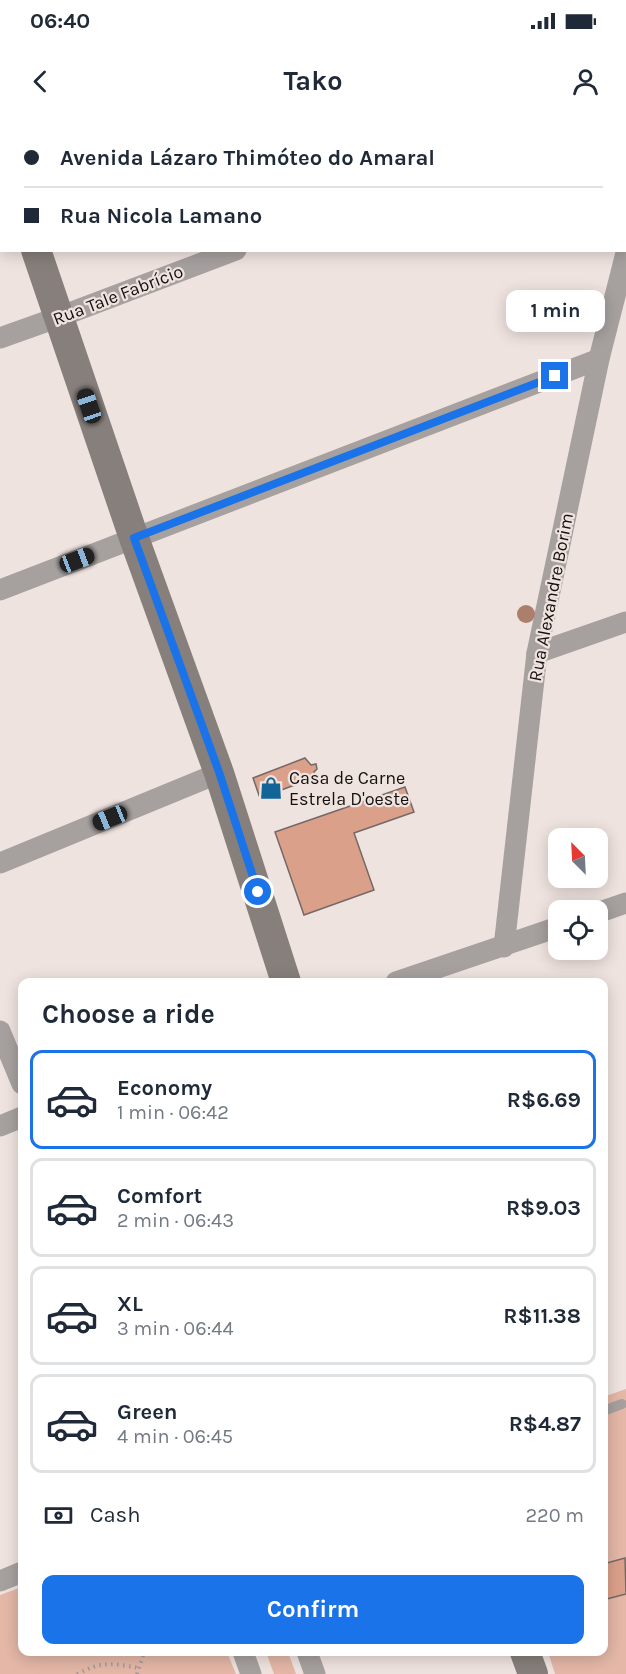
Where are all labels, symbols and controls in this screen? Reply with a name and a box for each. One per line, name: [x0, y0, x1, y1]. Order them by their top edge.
text: 06:40: [30, 8, 90, 34]
icon: back: [24, 65, 57, 98]
text: Tako: [284, 65, 342, 97]
icon: person: [569, 65, 602, 98]
text: Avenida Lázaro Thimóteo do Amaral: [60, 145, 435, 171]
text: Rua Nicola Lamano: [60, 203, 262, 229]
street label: Rua Tale Fabrício: [50, 260, 186, 330]
callout: 1 min: [506, 289, 604, 331]
text: 1 min: [530, 299, 581, 322]
route end: [541, 362, 568, 389]
car: [75, 386, 103, 426]
street label: Rua Alexandre Borim: [524, 511, 578, 683]
car: [57, 545, 97, 575]
place label: Casa de Carne Estrela D'oeste: [289, 767, 409, 810]
shop icon: Casa de Carne Estrela D'oeste: [258, 775, 284, 801]
car: [90, 803, 130, 833]
north arrow: [548, 828, 608, 888]
map controls: [548, 828, 608, 960]
route start: [244, 878, 271, 905]
button: locate: [548, 900, 608, 960]
text: Choose a ride: [42, 998, 215, 1030]
icon: car: [45, 1073, 99, 1127]
text: Economy: [117, 1075, 212, 1101]
text: R$6.69: [507, 1087, 581, 1113]
text: 1 min · 06:42: [117, 1101, 229, 1124]
icon: car: [45, 1181, 99, 1235]
text: Comfort: [117, 1183, 202, 1209]
text: R$9.03: [506, 1195, 581, 1221]
text: 2 min · 06:43: [117, 1209, 234, 1232]
icon: car: [45, 1289, 99, 1343]
text: XL: [117, 1291, 143, 1317]
text: R$11.38: [503, 1303, 581, 1329]
text: 3 min · 06:44: [117, 1317, 234, 1340]
icon: car: [45, 1397, 99, 1451]
text: Green: [117, 1399, 178, 1425]
text: R$4.87: [509, 1411, 581, 1437]
text: 4 min · 06:45: [117, 1425, 233, 1448]
icon: cash: [42, 1499, 75, 1532]
text: Cash: [90, 1502, 140, 1528]
text: 220 m: [525, 1504, 584, 1527]
button: Confirm: [42, 1575, 584, 1644]

